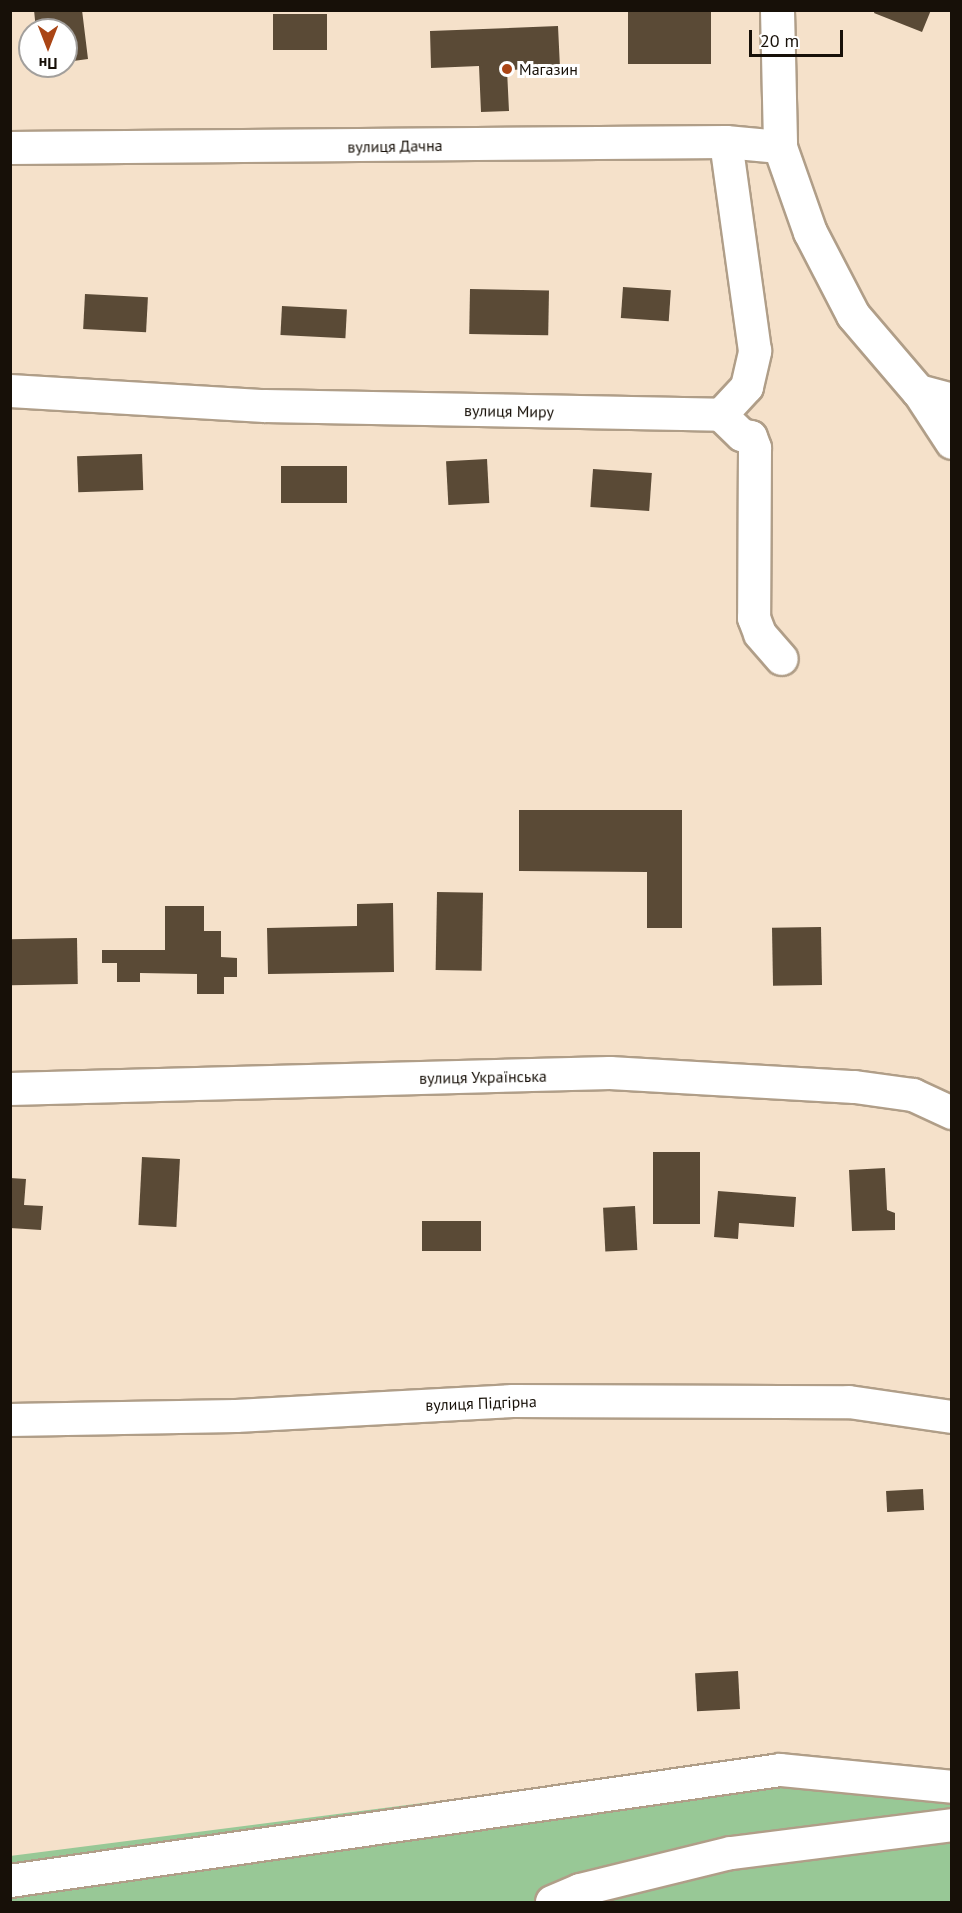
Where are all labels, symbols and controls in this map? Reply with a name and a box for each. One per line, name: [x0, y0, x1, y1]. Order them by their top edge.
north arrow: [18, 18, 78, 78]
scale bar: [752, 18, 846, 56]
text: 20 m: [760, 29, 799, 52]
text: Пн: [39, 54, 57, 74]
place label: Магазин: [519, 59, 578, 79]
marker: Магазин: [500, 62, 514, 76]
street label: вулиця Дачна: [347, 136, 443, 156]
street label: вулиця Миру: [464, 401, 554, 421]
street label: вулиця Українська: [419, 1066, 547, 1088]
street label: вулиця Підгірна: [425, 1391, 537, 1415]

